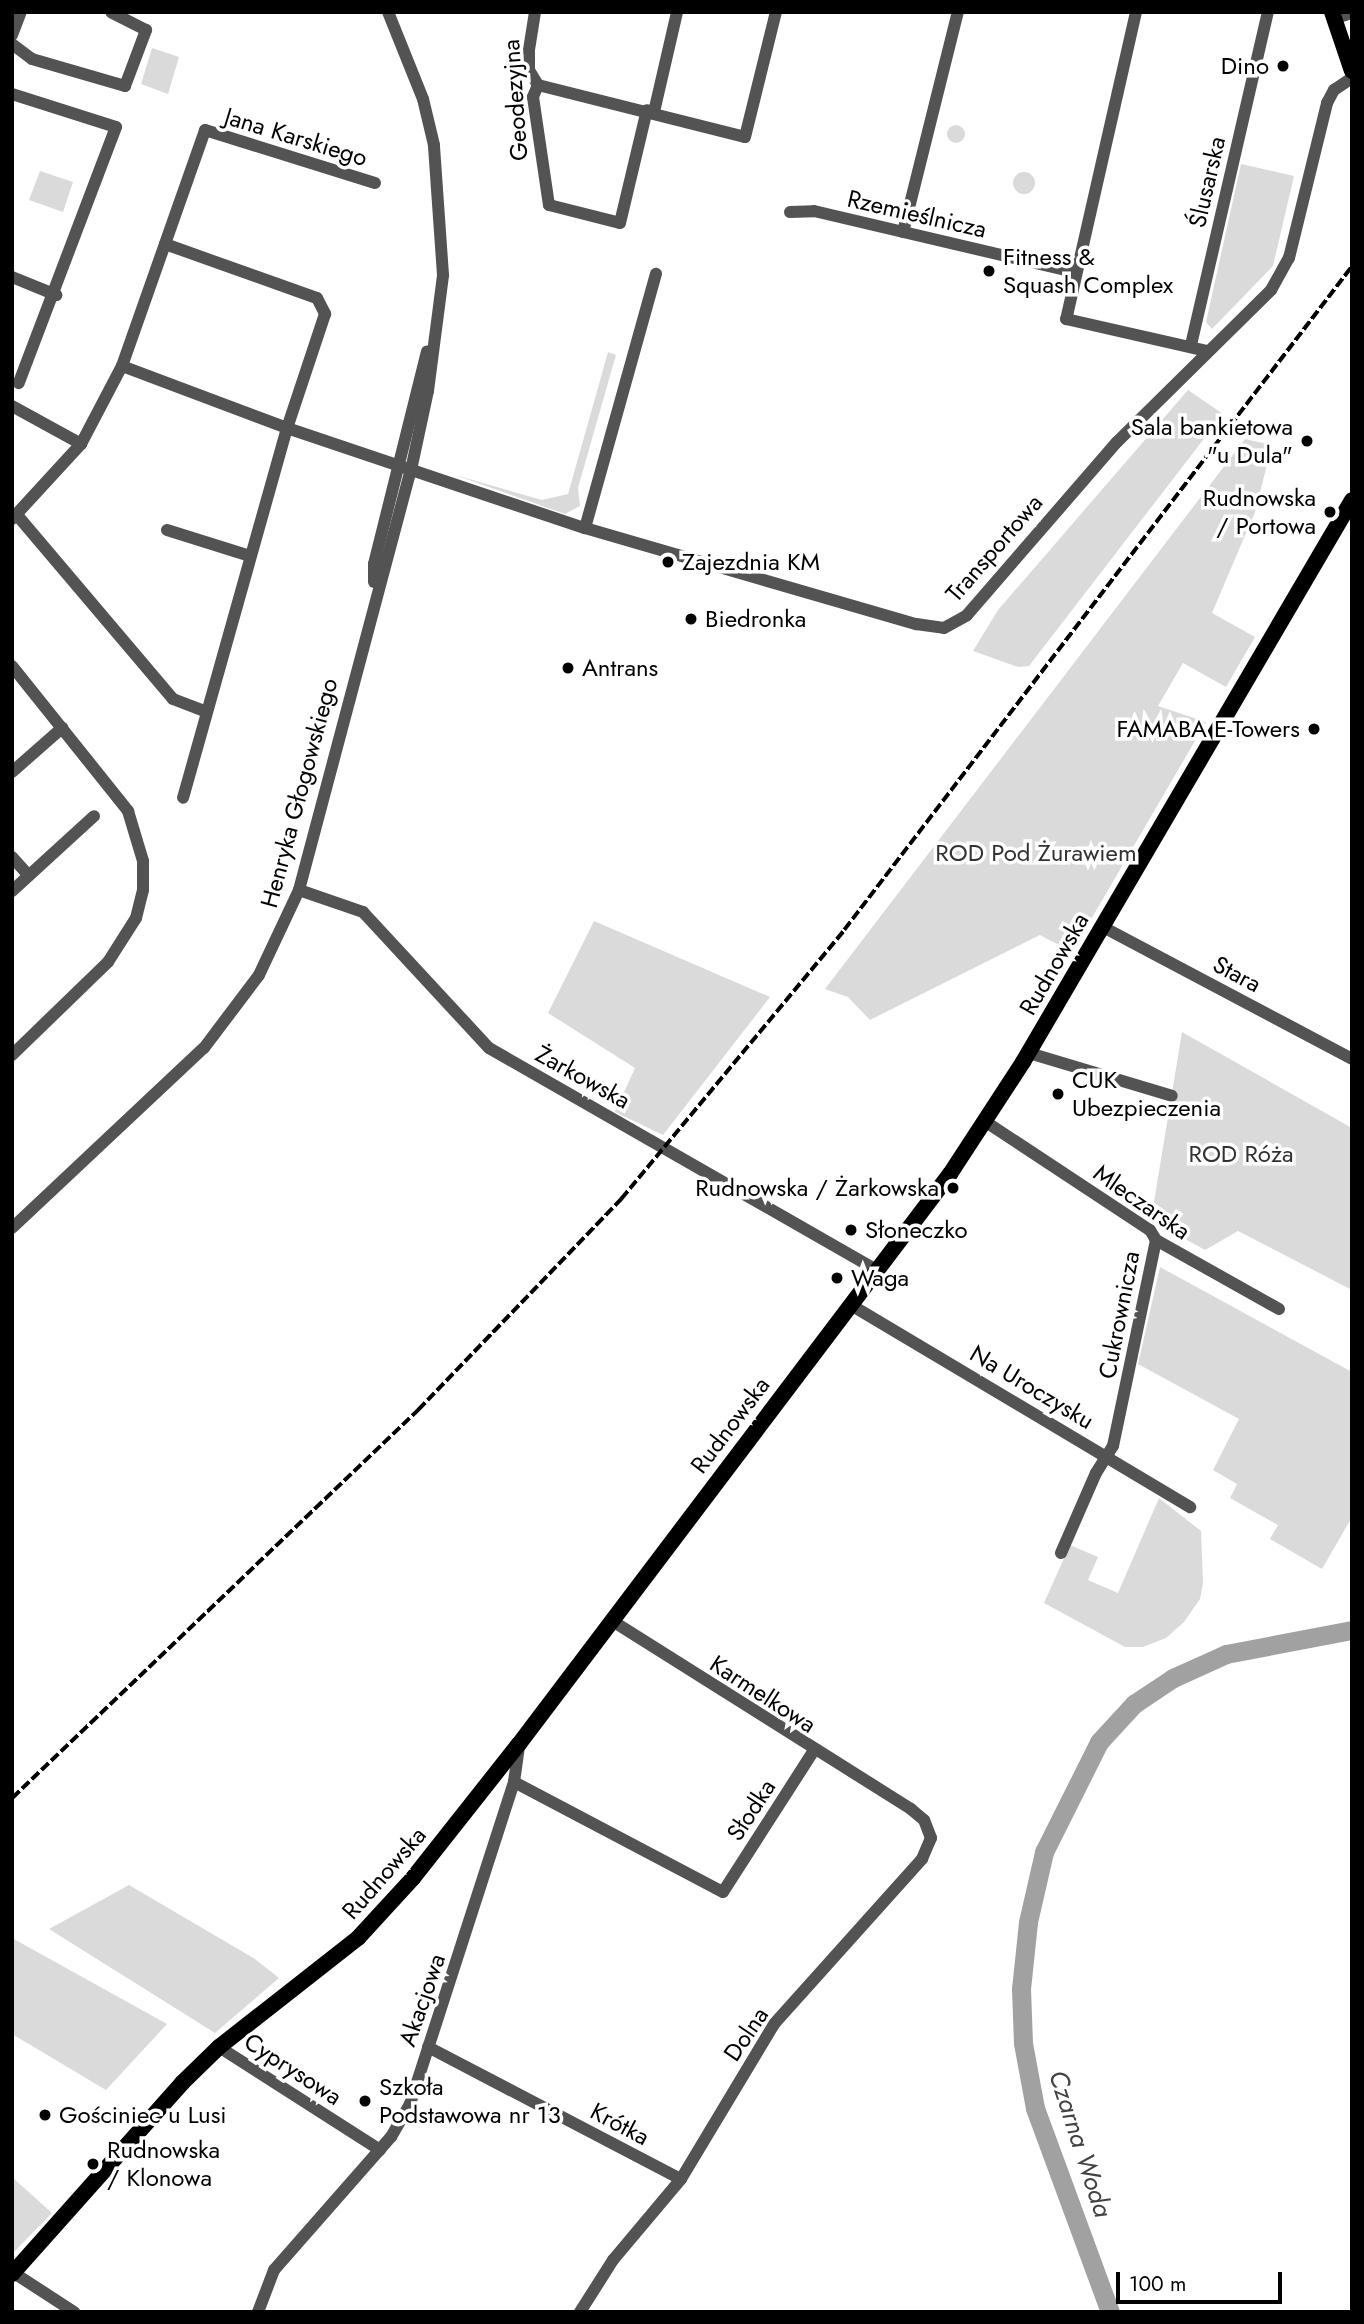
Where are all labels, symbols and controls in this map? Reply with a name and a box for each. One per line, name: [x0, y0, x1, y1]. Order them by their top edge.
street label: Geodezyjna: [496, 38, 534, 162]
place label: Dino: [1221, 52, 1269, 80]
marker: Dino: [1275, 58, 1291, 74]
street label: Jana Karskiego: [221, 102, 371, 172]
street label: Ślusarska: [1183, 134, 1231, 230]
street label: Rzemieślnicza: [845, 184, 989, 244]
place label: Fitness & Squash Complex: [1003, 243, 1173, 299]
marker: Fitness & Squash Complex: [981, 263, 997, 279]
place label: Sala bankietowa "u Dula": [1131, 413, 1293, 469]
marker: Sala bankietowa "u Dula": [1299, 433, 1315, 449]
place label: Rudnowska / Portowa: [1203, 484, 1316, 540]
street label: Transportowa: [940, 488, 1048, 608]
marker: Rudnowska / Portowa: [1322, 504, 1338, 520]
place label: Zajezdnia KM: [682, 548, 820, 576]
marker: Zajezdnia KM: [660, 554, 676, 570]
place label: Biedronka: [705, 605, 806, 633]
marker: Biedronka: [683, 611, 699, 627]
place label: Antrans: [582, 654, 658, 682]
marker: Antrans: [560, 660, 576, 676]
street label: Henryka Głogowskiego: [254, 675, 344, 911]
place label: FAMABA E-Towers: [1117, 715, 1300, 743]
marker: FAMABA E-Towers: [1306, 721, 1322, 737]
park label: ROD Pod Żurawiem: [935, 839, 1137, 867]
street label: Rudnowska: [1013, 908, 1095, 1020]
street label: Stara: [1208, 949, 1266, 999]
street label: Żarkowska: [531, 1039, 635, 1115]
place label: CUK Ubezpieczenia: [1072, 1066, 1221, 1122]
marker: CUK Ubezpieczenia: [1050, 1086, 1066, 1102]
park label: ROD Róża: [1188, 1140, 1294, 1168]
street label: Mleczarska: [1088, 1158, 1196, 1246]
place label: Rudnowska / Żarkowska: [695, 1174, 939, 1202]
marker: Rudnowska / Żarkowska: [945, 1180, 961, 1196]
place label: Słoneczko: [865, 1216, 968, 1244]
marker: Słoneczko: [843, 1222, 859, 1238]
street label: Cukrownicza: [1093, 1249, 1145, 1381]
place label: Waga: [851, 1264, 909, 1292]
marker: Waga: [829, 1270, 845, 1286]
street label: Na Uroczysku: [965, 1339, 1099, 1435]
street label: Rudnowska: [684, 1371, 776, 1479]
street label: Karmelkowa: [705, 1649, 821, 1739]
street label: Słodka: [721, 1774, 781, 1846]
street label: Rudnowska: [336, 1821, 432, 1925]
street label: Akacjowa: [393, 1950, 451, 2050]
street label: Dolna: [718, 2001, 774, 2067]
street label: Cyprysowa: [239, 2027, 347, 2111]
water label: Czarna Woda: [1042, 2067, 1118, 2221]
place label: Szkoła Podstawowa nr 13: [379, 2073, 561, 2129]
marker: Szkoła Podstawowa nr 13: [357, 2093, 373, 2109]
street label: Krótka: [586, 2097, 654, 2151]
place label: Gościniec u Lusi: [59, 2101, 227, 2129]
marker: Gościniec u Lusi: [37, 2107, 53, 2123]
place label: Rudnowska / Klonowa: [107, 2136, 220, 2192]
marker: Rudnowska / Klonowa: [85, 2156, 101, 2172]
scale bar: [1119, 2258, 1285, 2302]
text: 100 m: [1129, 2269, 1186, 2299]

